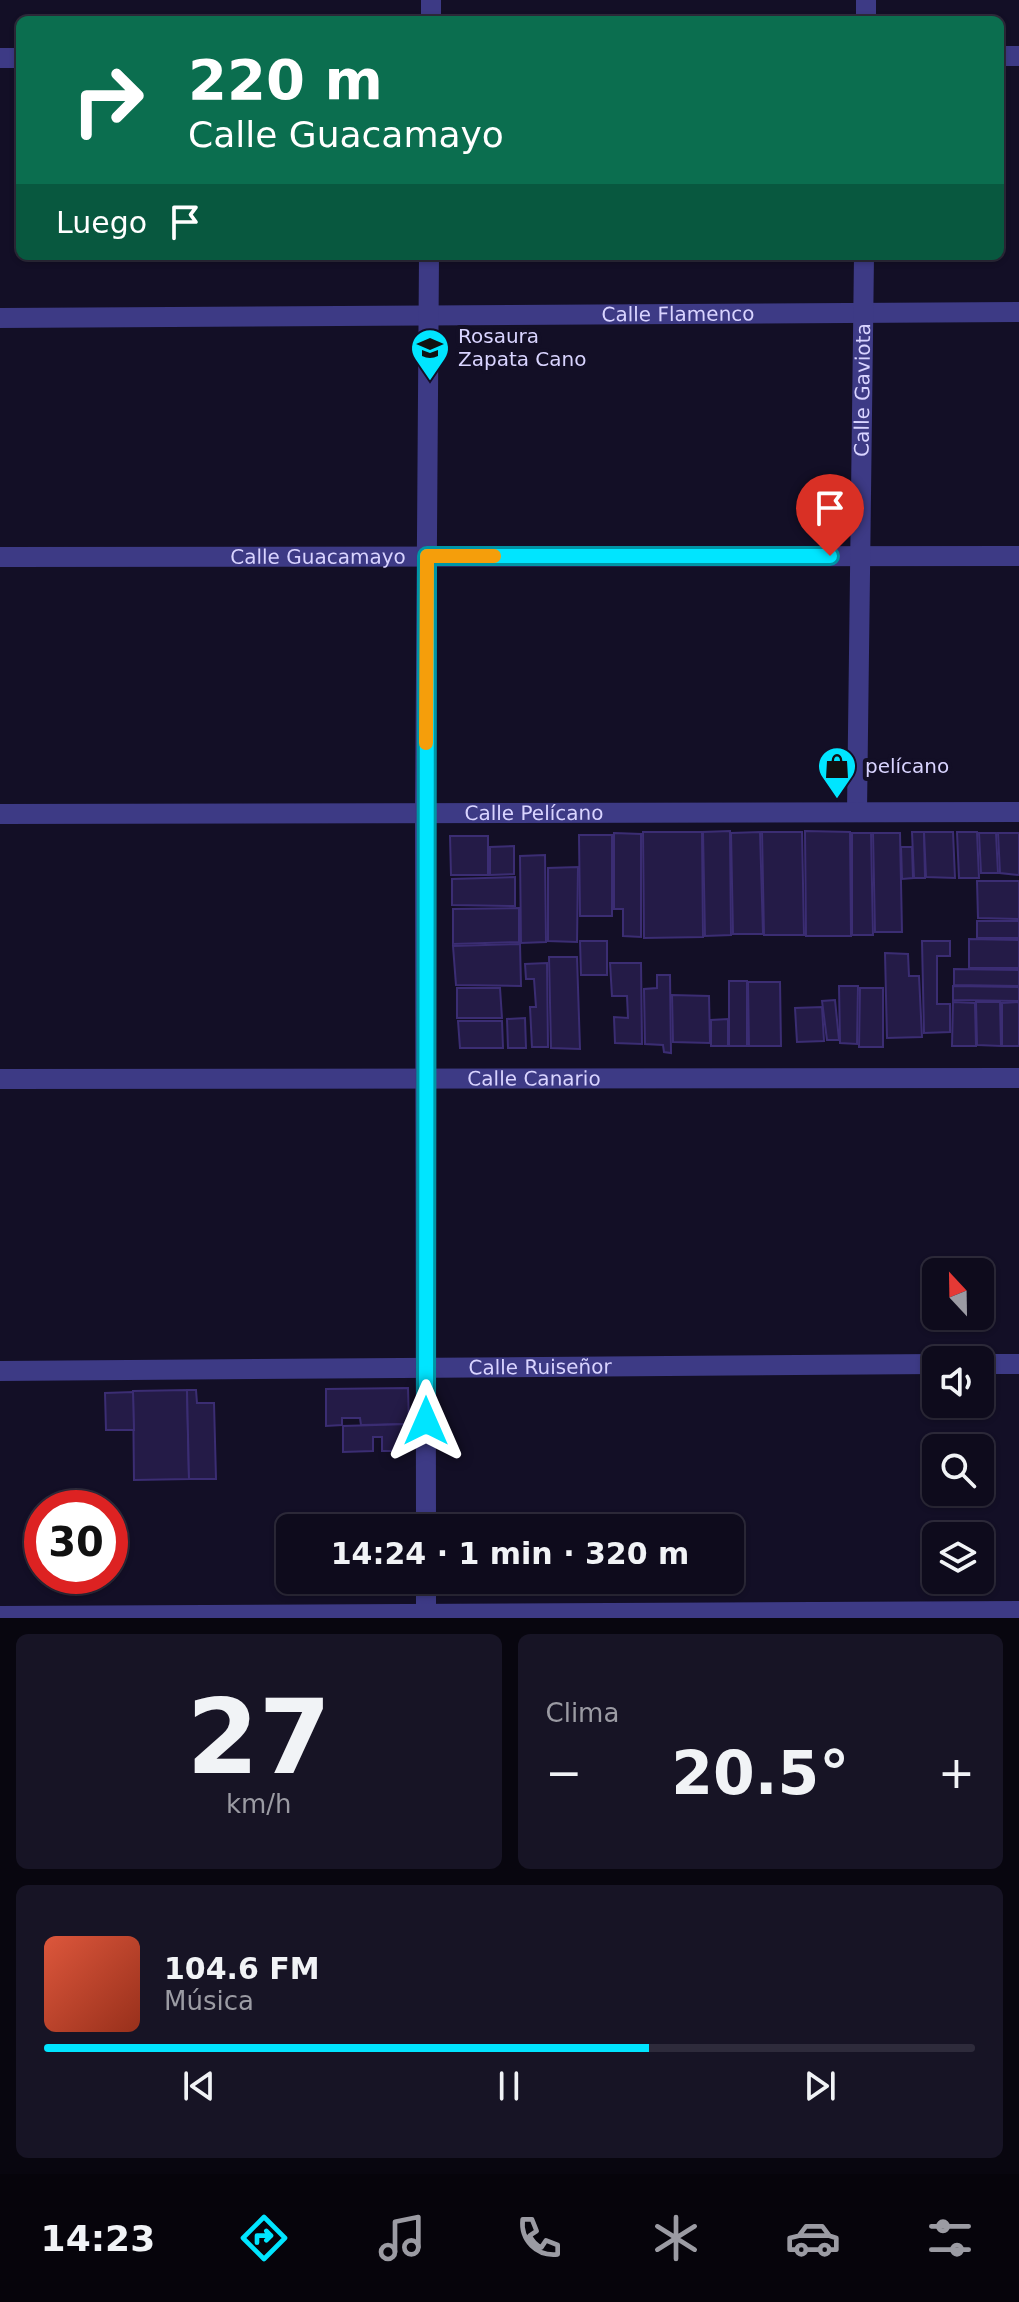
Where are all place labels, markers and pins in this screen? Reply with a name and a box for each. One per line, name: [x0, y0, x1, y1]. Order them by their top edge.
place label: Rosaura Zapata Cano: [458, 324, 587, 371]
school or university icon: Rosaura Zapata Cano: [409, 327, 451, 382]
pin: [796, 474, 864, 556]
shop icon: pelícano: [816, 745, 858, 800]
place label: pelícano: [865, 754, 949, 778]

